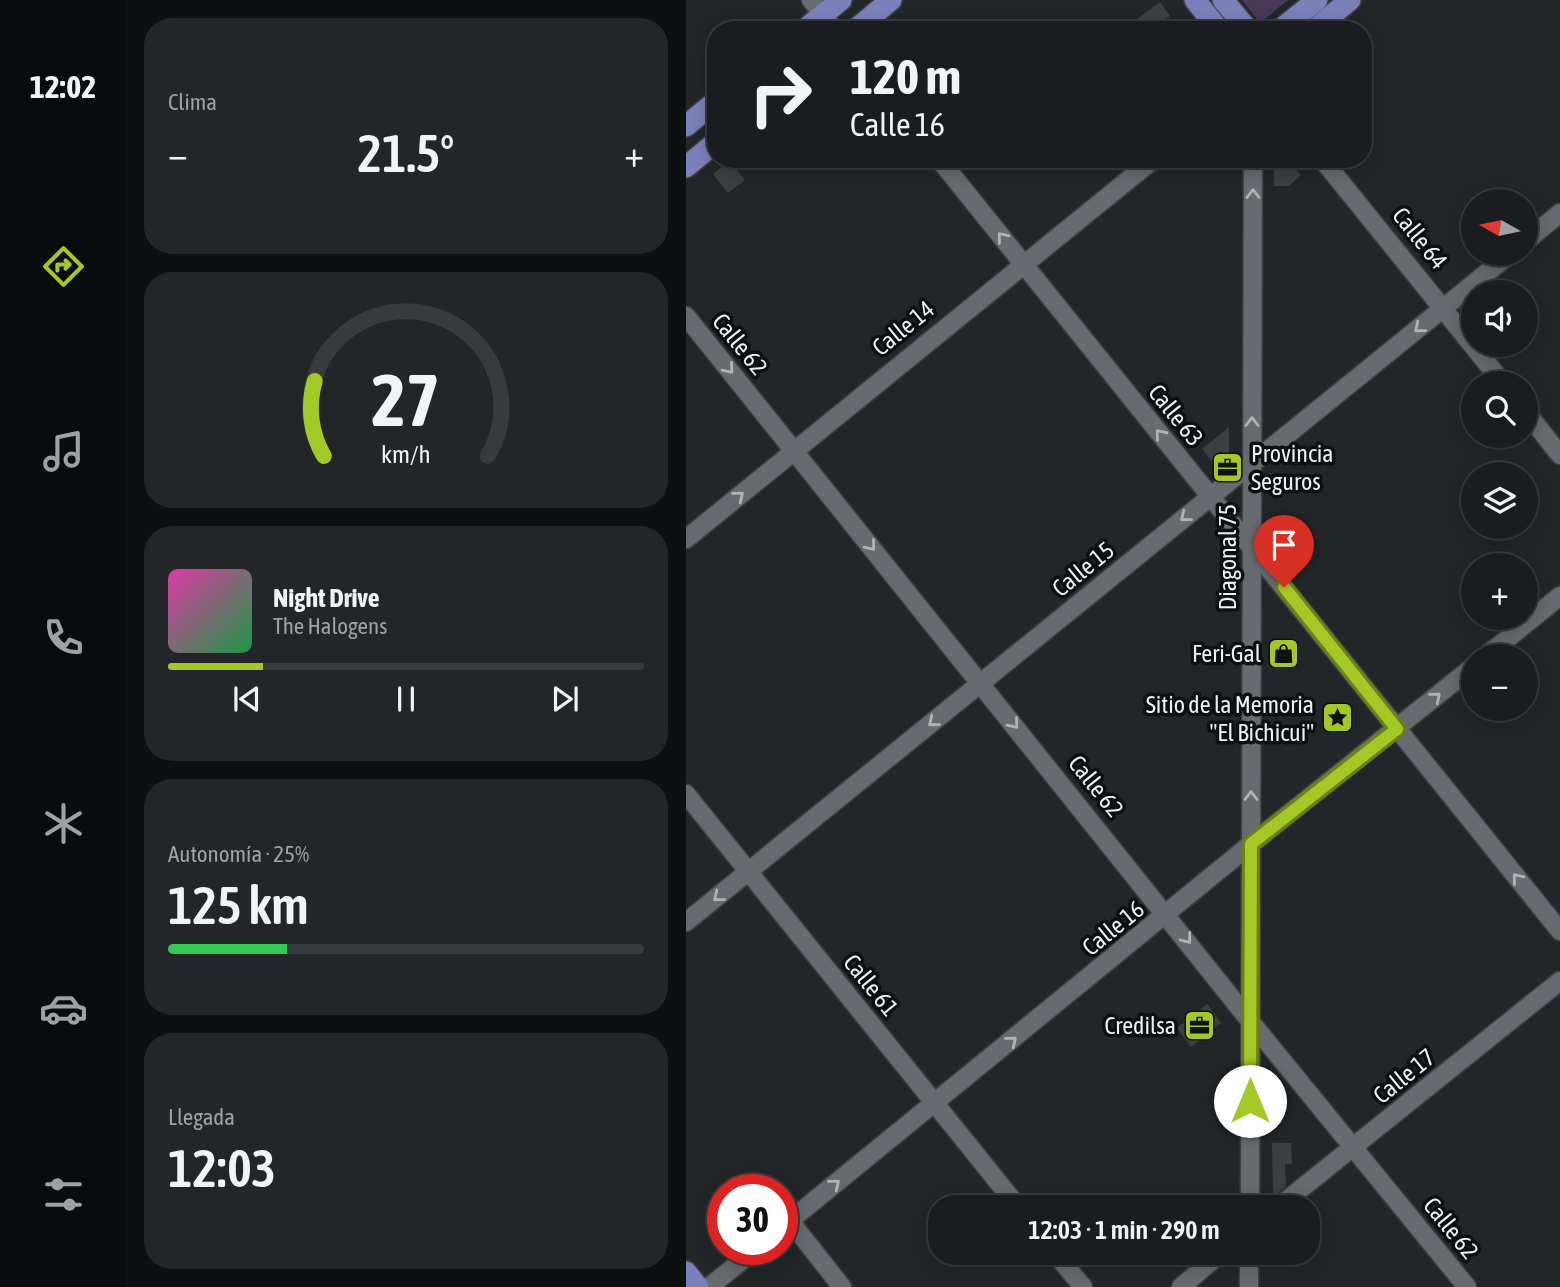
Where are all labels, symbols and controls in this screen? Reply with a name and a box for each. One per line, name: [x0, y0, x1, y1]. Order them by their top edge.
text: 120 m: [850, 48, 961, 104]
icon: right: [735, 49, 826, 140]
text: 12:02: [30, 68, 96, 105]
text: Clima: [168, 89, 217, 115]
text: Calle 16: [850, 106, 945, 143]
text: 21.5°: [358, 123, 454, 183]
text: −: [168, 132, 188, 175]
text: +: [624, 132, 644, 175]
one-way arrow: [1245, 189, 1261, 199]
north arrow: [1461, 189, 1538, 266]
map controls: [1461, 189, 1538, 721]
street label: Calle 64: [1387, 202, 1453, 274]
one-way arrow: [998, 233, 1010, 246]
icon: directions: [39, 242, 88, 291]
button: sound: [1461, 280, 1538, 357]
street label: Calle 14: [867, 295, 939, 361]
street label: Calle 62: [707, 308, 773, 380]
one-way arrow: [1414, 319, 1426, 332]
text: 27: [372, 358, 440, 441]
one-way arrow: [720, 361, 733, 373]
button: search: [1461, 371, 1538, 448]
street label: Calle 63: [1143, 379, 1209, 451]
one-way arrow: [1244, 416, 1260, 427]
icon: music: [39, 427, 88, 476]
one-way arrow: [1155, 429, 1168, 441]
text: km/h: [381, 439, 431, 467]
place label: Provincia Seguros: [1251, 440, 1334, 495]
office icon: Provincia Seguros: [1211, 450, 1245, 484]
button: layers: [1461, 462, 1538, 539]
one-way arrow: [731, 491, 743, 504]
street label: Diagonal 75: [1214, 504, 1241, 610]
one-way arrow: [1181, 509, 1193, 522]
pin: [1254, 515, 1314, 587]
icon: arrive: [1265, 526, 1303, 564]
street label: Calle 15: [1047, 536, 1119, 602]
one-way arrow: [863, 539, 876, 551]
button: +: [1461, 553, 1538, 630]
text: Night Drive: [273, 583, 380, 613]
icon: phone: [39, 613, 88, 662]
text: The Halogens: [273, 613, 387, 639]
shop icon: Feri-Gal: [1267, 636, 1301, 670]
place label: Feri-Gal: [1192, 640, 1262, 667]
button: −: [1461, 644, 1538, 721]
icon: previous: [228, 680, 266, 718]
icon: pause: [387, 680, 425, 718]
icon: next: [546, 680, 584, 718]
place label: Sitio de la Memoria "El Bichicui": [1146, 691, 1314, 746]
one-way arrow: [1427, 693, 1440, 705]
place icon: Sitio de la Memoria "El Bichicui": [1320, 701, 1354, 735]
one-way arrow: [928, 714, 940, 727]
one-way arrow: [1006, 715, 1018, 728]
street label: Calle 62: [1063, 750, 1129, 822]
one-way arrow: [1243, 791, 1259, 801]
icon: climate: [39, 799, 88, 848]
text: Autonomía · 25%: [168, 841, 309, 867]
one-way arrow: [1513, 874, 1526, 886]
text: 125 km: [168, 875, 309, 935]
one-way arrow: [713, 888, 725, 901]
street label: Calle 16: [1077, 895, 1149, 961]
one-way arrow: [1178, 932, 1191, 944]
street label: Calle 61: [838, 949, 904, 1021]
icon: car: [39, 984, 88, 1033]
office icon: Credilsa: [1182, 1008, 1216, 1042]
place label: Credilsa: [1104, 1012, 1176, 1039]
one-way arrow: [1003, 1037, 1016, 1049]
street label: Calle 17: [1368, 1043, 1440, 1109]
position arrow: [1213, 1064, 1287, 1138]
text: Llegada: [168, 1104, 235, 1130]
text: 12:03: [168, 1138, 276, 1198]
icon: filters: [39, 1170, 88, 1219]
speed limit sign: 30: [707, 1174, 798, 1265]
one-way arrow: [828, 1180, 840, 1193]
street label: Calle 62: [1418, 1192, 1484, 1264]
text: 12:03 · 1 min · 290 m: [1028, 1215, 1220, 1245]

